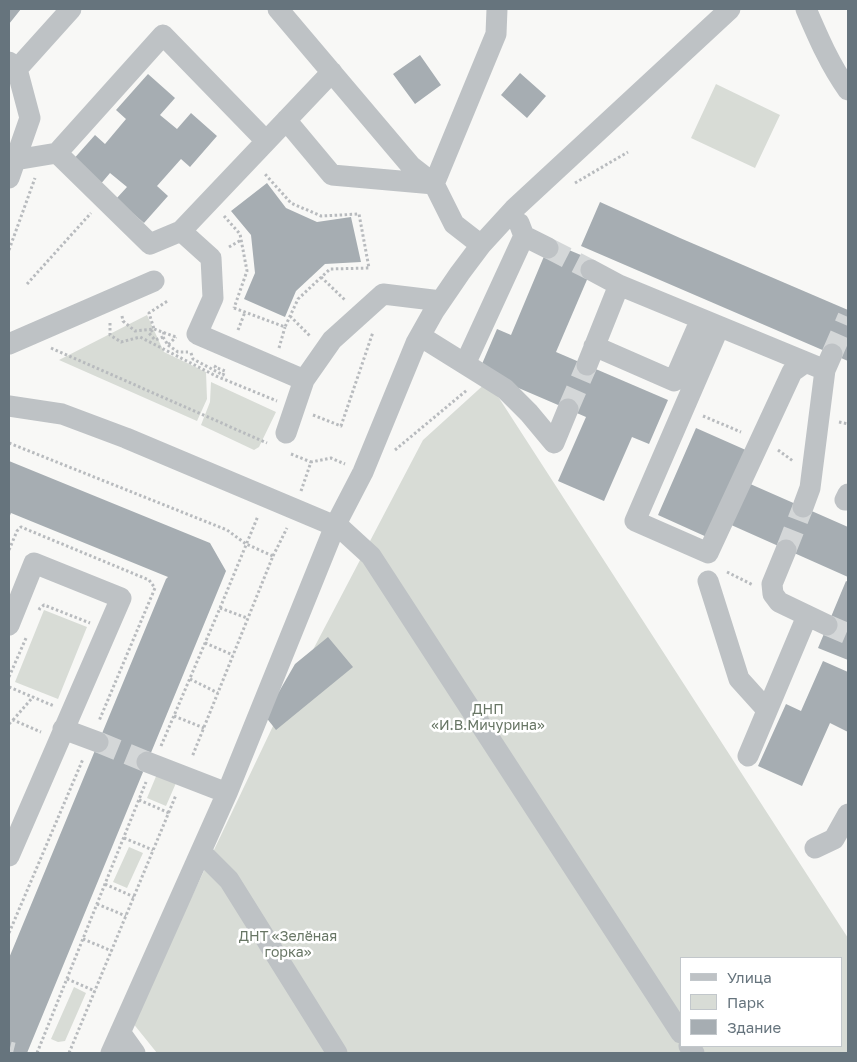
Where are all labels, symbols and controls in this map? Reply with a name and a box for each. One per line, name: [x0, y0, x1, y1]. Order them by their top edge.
park label: ДНП «И.В.Мичурина»: [431, 702, 545, 734]
park label: ДНТ «Зелёная горка»: [239, 929, 337, 962]
legend: [680, 957, 842, 1047]
text: Улица: [727, 968, 772, 986]
text: Парк: [727, 993, 765, 1011]
text: Здание: [727, 1018, 781, 1036]

